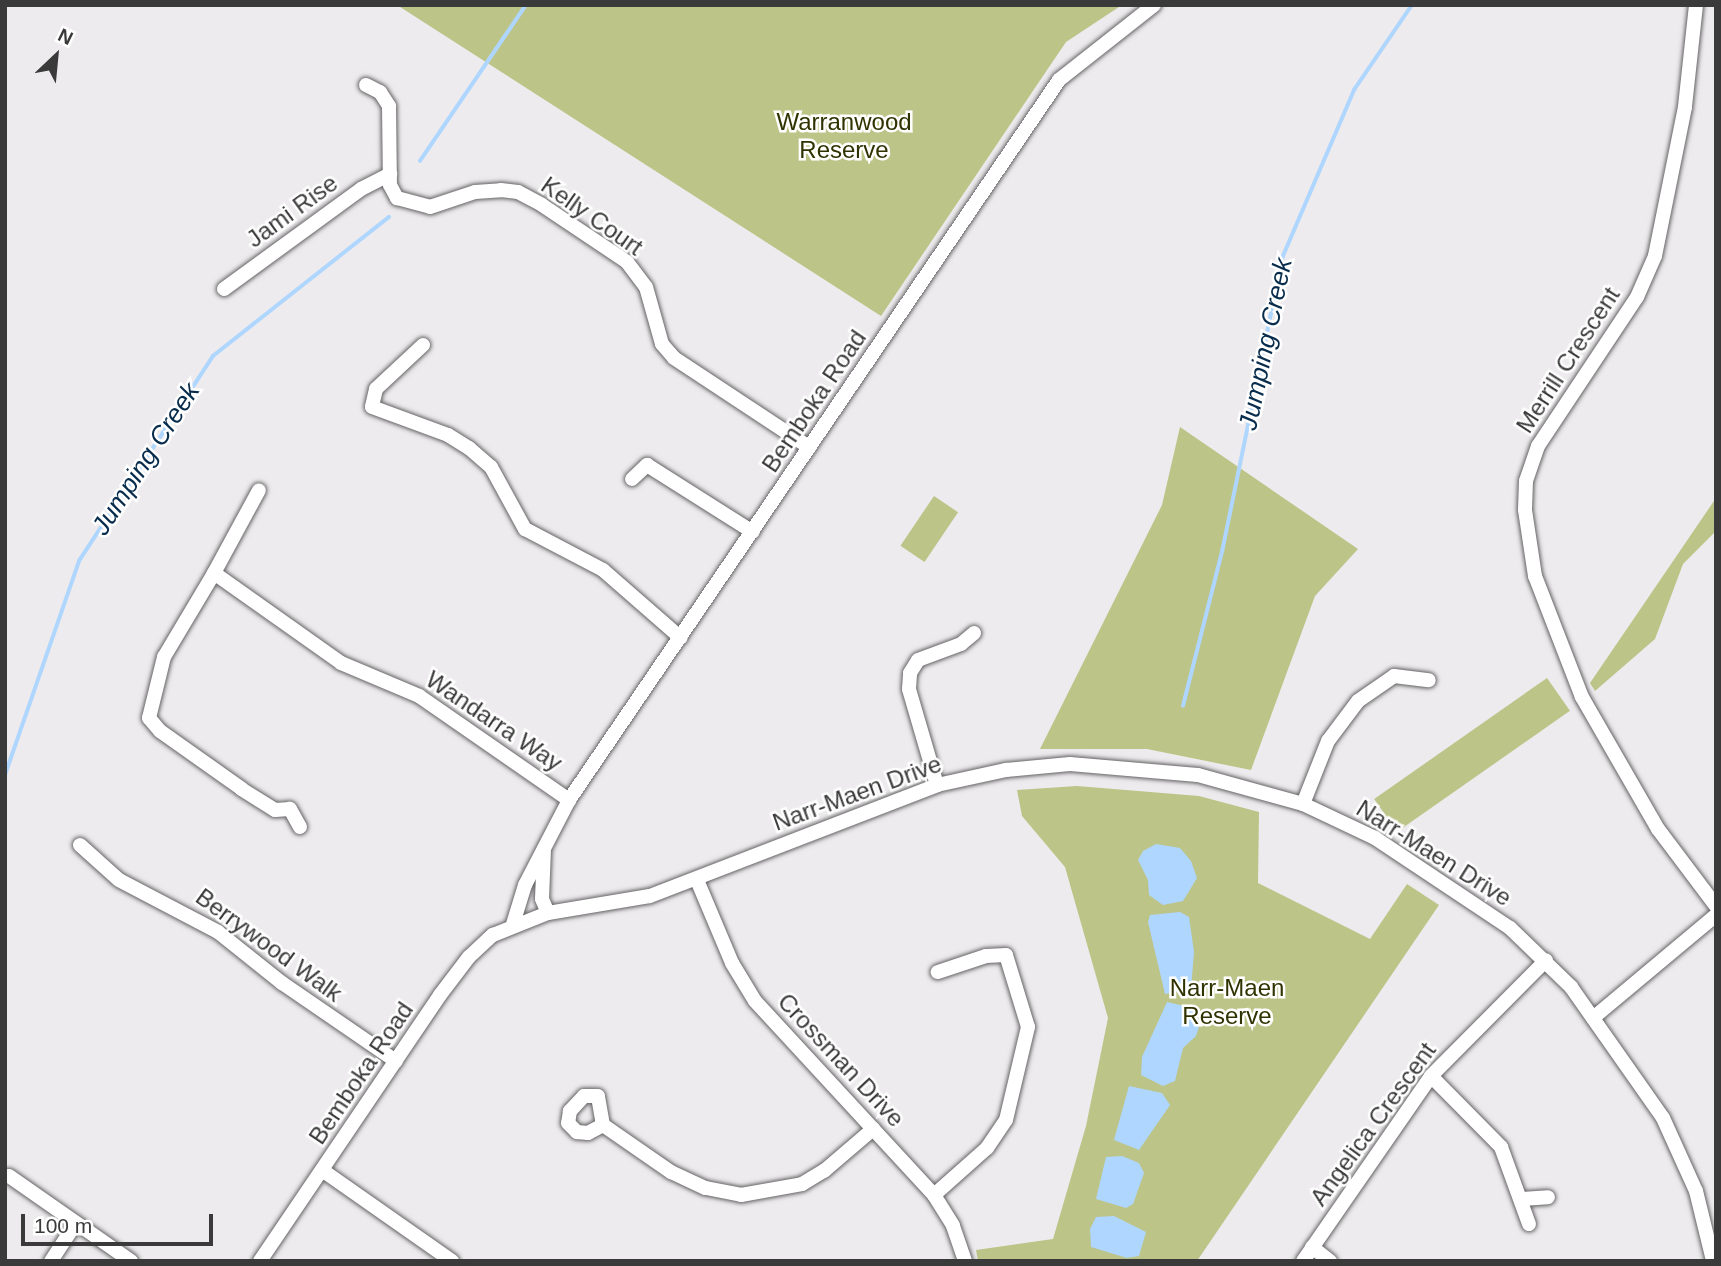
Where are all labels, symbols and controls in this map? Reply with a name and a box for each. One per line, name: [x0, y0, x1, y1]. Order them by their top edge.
north arrow: [21, 21, 91, 91]
text: N: [55, 24, 76, 49]
park label: Warranwood Reserve: [776, 108, 912, 164]
street label: Jami Rise: [241, 168, 343, 254]
street label: Kelly Court: [536, 171, 648, 261]
water label: Jumping Creek: [1233, 255, 1299, 433]
street label: Merrill Crescent: [1510, 282, 1626, 438]
street label: Bemboka Road: [756, 324, 872, 478]
water label: Jumping Creek: [85, 377, 207, 541]
street label: Wandarra Way: [420, 665, 568, 777]
street label: Narr-Maen Drive: [769, 749, 945, 837]
street label: Narr-Maen Drive: [1351, 794, 1517, 912]
street label: Berrywood Walk: [190, 882, 348, 1008]
park label: Narr-Maen Reserve: [1170, 974, 1284, 1030]
street label: Crossman Drive: [772, 987, 910, 1133]
street label: Bemboka Road: [303, 996, 419, 1150]
street label: Angelica Crescent: [1304, 1037, 1442, 1211]
scale bar: [24, 1200, 217, 1244]
text: 100 m: [34, 1214, 92, 1237]

